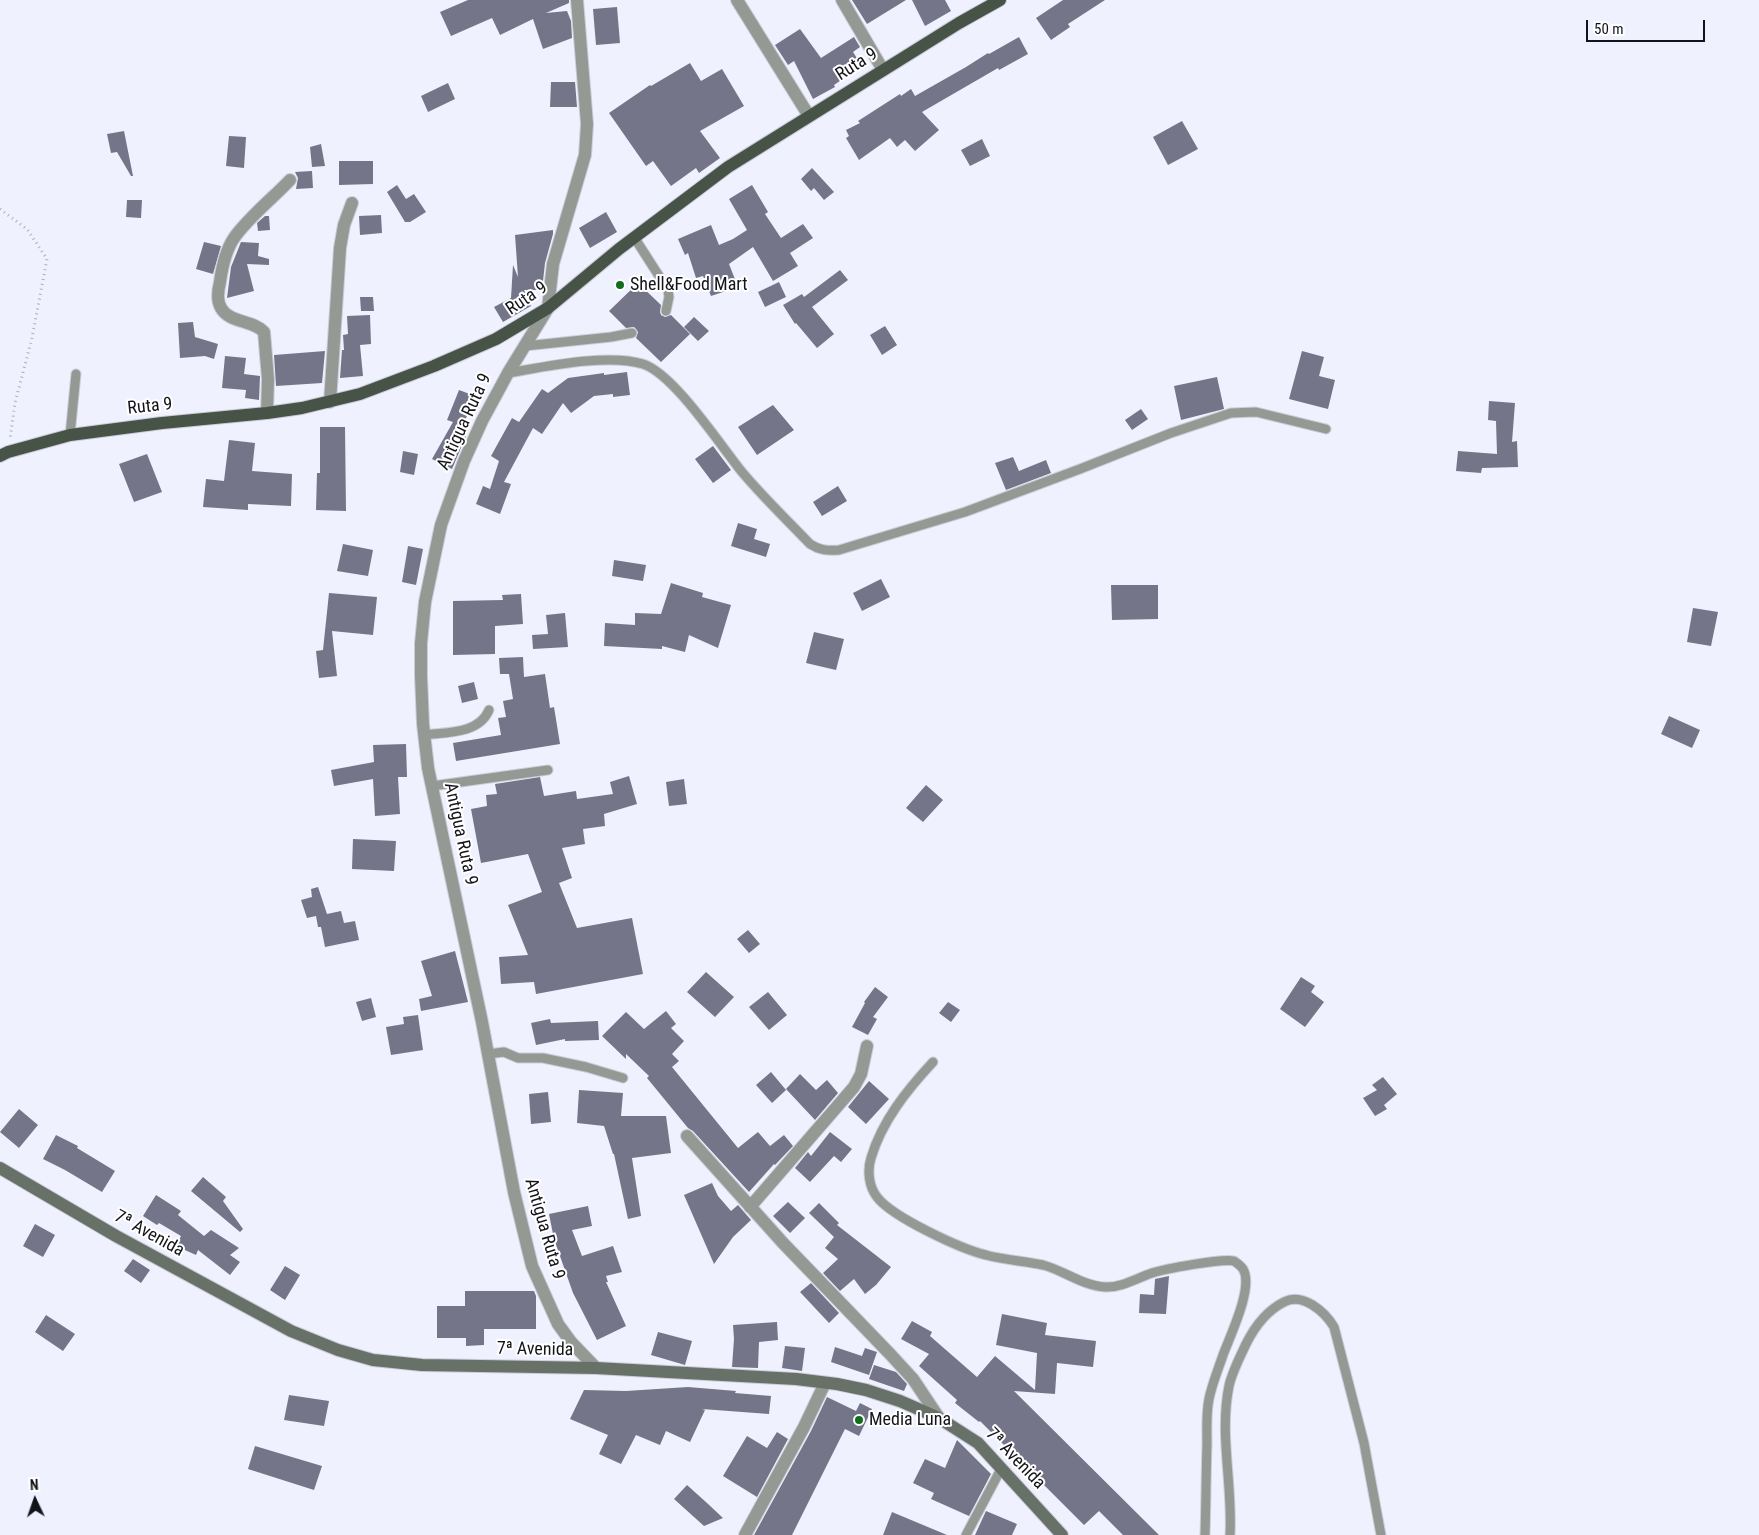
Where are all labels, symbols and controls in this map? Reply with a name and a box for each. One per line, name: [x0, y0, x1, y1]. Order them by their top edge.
scale bar: [1589, 10, 1708, 42]
text: 50 m: [1594, 20, 1624, 38]
street label: Ruta 9: [832, 44, 882, 86]
place label: Shell&Food Mart: [630, 274, 748, 296]
street label: Ruta 9: [502, 277, 552, 321]
marker: Shell&Food Mart: [614, 279, 626, 291]
street label: Antigua Ruta 9: [433, 370, 497, 474]
street label: Ruta 9: [126, 394, 174, 420]
street label: Antigua Ruta 9: [439, 781, 481, 887]
street label: Antigua Ruta 9: [519, 1176, 569, 1282]
street label: 7ª Avenida: [110, 1206, 188, 1262]
street label: 7ª Avenida: [497, 1339, 573, 1361]
place label: Media Luna: [869, 1409, 951, 1431]
marker: Media Luna: [853, 1414, 865, 1426]
street label: 7ª Avenida: [981, 1424, 1049, 1494]
north arrow: [10, 1475, 60, 1525]
text: N: [30, 1477, 39, 1493]

